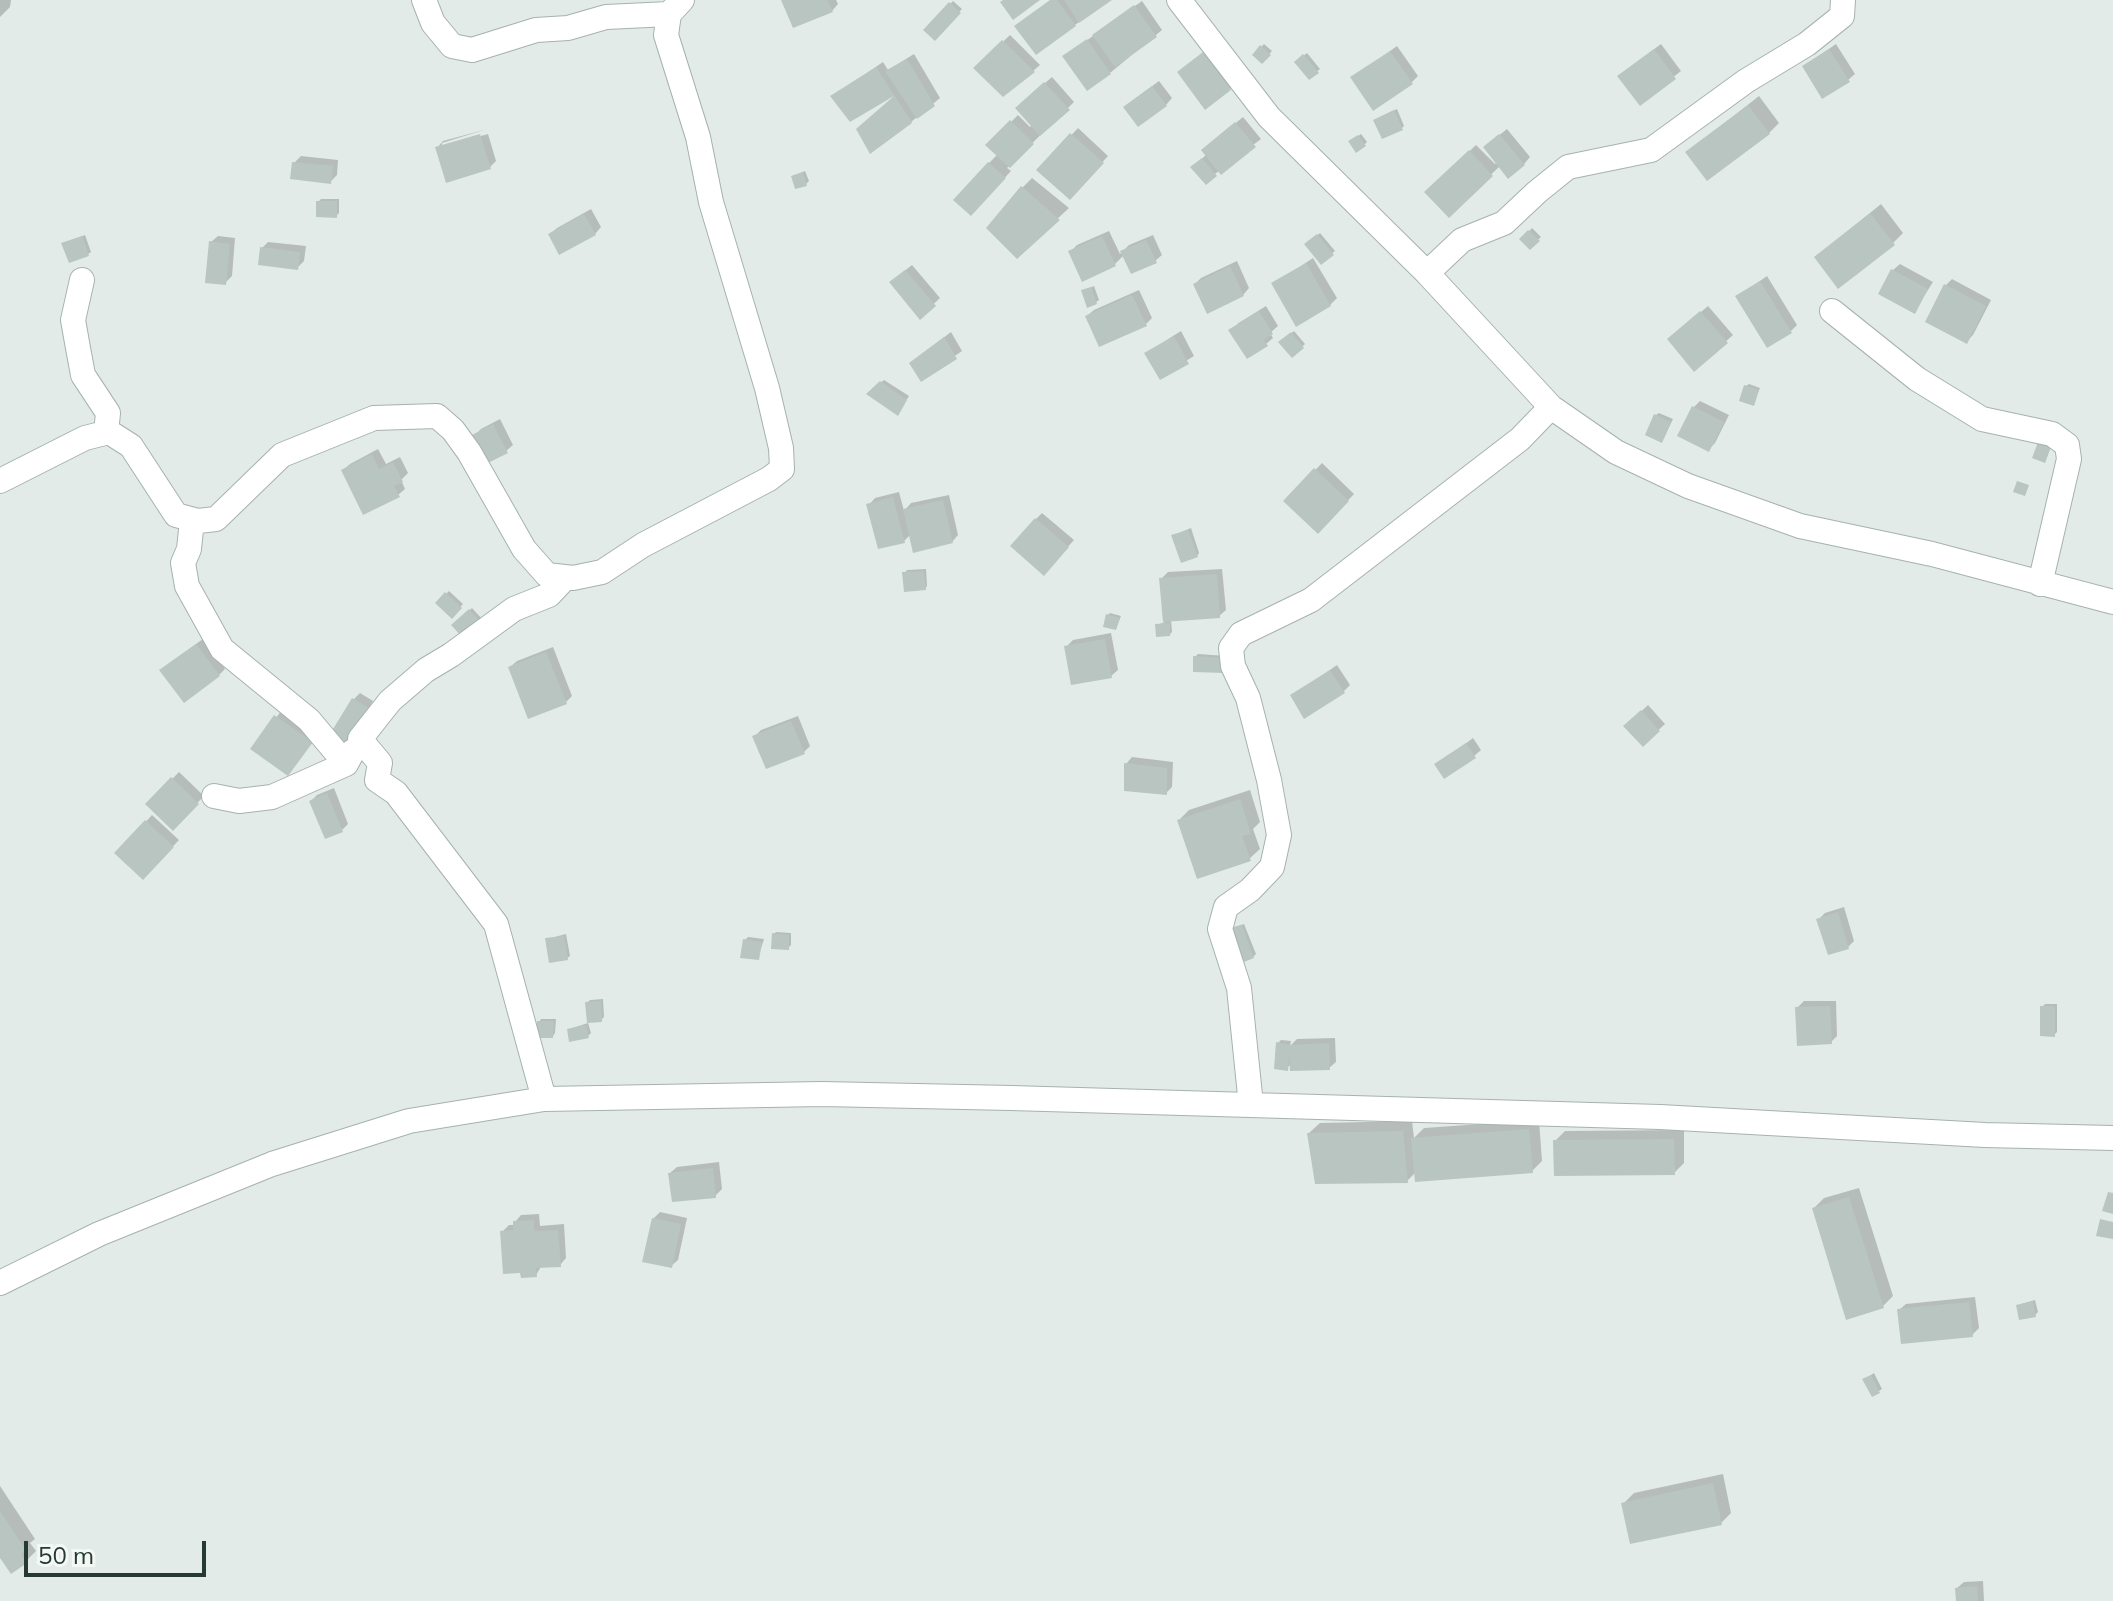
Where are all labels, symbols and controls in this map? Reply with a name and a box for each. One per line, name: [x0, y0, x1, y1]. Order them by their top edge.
scale bar: [28, 1525, 210, 1575]
text: 50 m: [38, 1540, 94, 1570]

